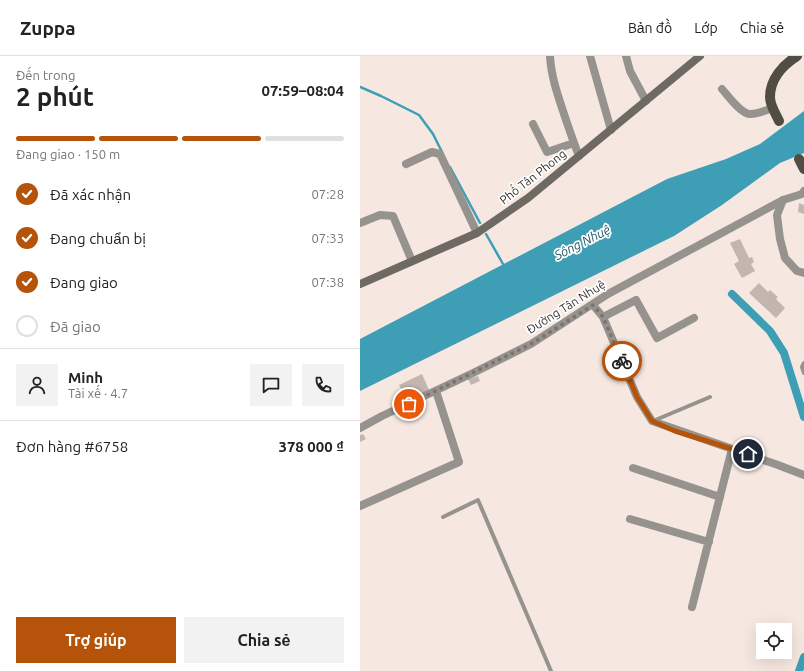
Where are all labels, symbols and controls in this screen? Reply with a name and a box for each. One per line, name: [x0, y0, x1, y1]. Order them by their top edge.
text: Zuppa: [20, 17, 76, 39]
text: Bản đồ: [628, 20, 672, 36]
text: Lớp: [694, 20, 718, 36]
text: Chia sẻ: [740, 20, 784, 36]
text: Đến trong: [16, 68, 75, 82]
text: 2 phút: [16, 82, 94, 111]
text: 07:59–08:04: [261, 82, 344, 99]
street label: Phố Tân Phong: [496, 146, 568, 207]
text: Đang giao · 150 m: [16, 147, 120, 161]
icon: check: [16, 183, 38, 205]
text: Đã xác nhận: [50, 186, 131, 203]
text: 07:28: [311, 187, 344, 201]
water label: Sông Nhuệ: [551, 222, 613, 263]
icon: check: [16, 227, 38, 249]
text: Đang chuẩn bị: [50, 230, 146, 247]
text: 07:33: [311, 231, 344, 245]
icon: check: [16, 271, 38, 293]
text: Đang giao: [50, 274, 118, 291]
text: 07:38: [311, 275, 344, 289]
street label: Đường Tân Nhuệ: [524, 277, 608, 337]
text: Đã giao: [50, 318, 101, 335]
courier: [602, 341, 642, 381]
icon: bike: [611, 350, 633, 372]
button: person: [16, 364, 58, 406]
button: chat: [250, 364, 292, 406]
button: phone: [302, 364, 344, 406]
text: Minh: [68, 369, 103, 386]
text: Tài xế · 4.7: [68, 386, 128, 400]
pin: [392, 387, 426, 421]
icon: bag: [398, 393, 420, 415]
pin: [731, 437, 765, 471]
text: Đơn hàng #6758: [16, 438, 128, 455]
text: 378 000 ₫: [278, 438, 344, 455]
icon: home: [737, 443, 759, 465]
button: Trợ giúp: [16, 617, 176, 663]
button: Chia sẻ: [184, 617, 344, 663]
map controls: [756, 623, 792, 659]
button: locate: [756, 623, 792, 659]

